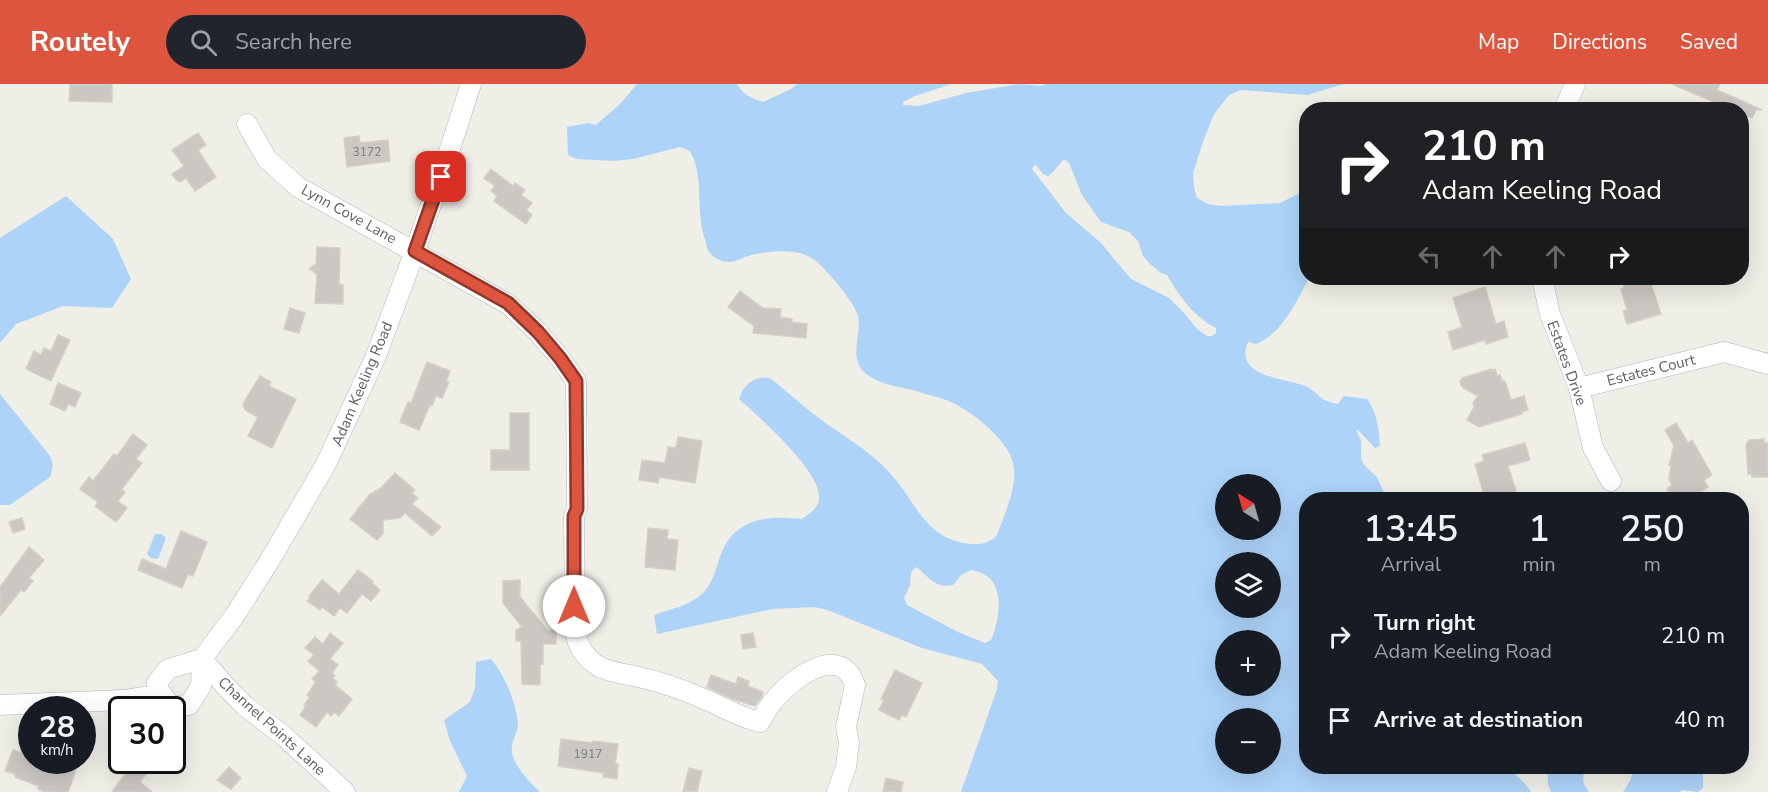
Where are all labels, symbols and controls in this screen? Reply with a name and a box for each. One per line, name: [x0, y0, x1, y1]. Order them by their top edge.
search box: [166, 15, 586, 69]
text: Routely: [30, 23, 130, 61]
icon: search: [187, 26, 220, 59]
text: Search here: [235, 27, 352, 57]
text: Map: [1478, 28, 1519, 56]
text: Directions: [1552, 28, 1647, 56]
text: Saved: [1680, 28, 1738, 56]
text: 210 m: [1422, 118, 1546, 175]
icon: right: [1323, 126, 1401, 204]
house number: 3172: [353, 144, 381, 160]
pin: [415, 151, 466, 202]
icon: arrive: [424, 160, 457, 193]
text: Adam Keeling Road: [1422, 172, 1662, 209]
street label: Lynn Cove Lane: [298, 180, 400, 248]
icon: left: [1413, 240, 1446, 273]
icon: ahead: [1476, 240, 1509, 273]
icon: ahead: [1539, 240, 1572, 273]
icon: right: [1602, 240, 1635, 273]
street label: Estates Drive: [1542, 318, 1592, 408]
street label: Adam Keeling Road: [327, 319, 397, 449]
street label: Estates Court: [1605, 349, 1698, 391]
north arrow: [1215, 474, 1281, 540]
map controls: [1215, 474, 1281, 774]
text: 13:45: [1363, 505, 1458, 554]
text: 1: [1528, 505, 1550, 554]
text: 250: [1620, 505, 1685, 554]
text: Arrival: [1381, 551, 1441, 578]
text: min: [1523, 551, 1556, 578]
text: m: [1644, 551, 1661, 578]
button: layers: [1215, 552, 1281, 618]
position arrow: [542, 574, 606, 638]
text: Turn right: [1374, 608, 1475, 638]
icon: right: [1323, 620, 1356, 653]
text: 210 m: [1661, 621, 1725, 651]
button: +: [1215, 630, 1281, 696]
text: Adam Keeling Road: [1374, 638, 1552, 665]
street label: Channel Points Lane: [214, 672, 330, 780]
speed limit sign: 30: [108, 696, 186, 774]
icon: arrive: [1323, 704, 1356, 737]
text: Arrive at destination: [1374, 705, 1583, 735]
text: 40 m: [1674, 705, 1725, 735]
text: 28: [39, 707, 75, 748]
button: −: [1215, 708, 1281, 774]
text: km/h: [40, 740, 74, 760]
house number: 1917: [574, 746, 602, 762]

